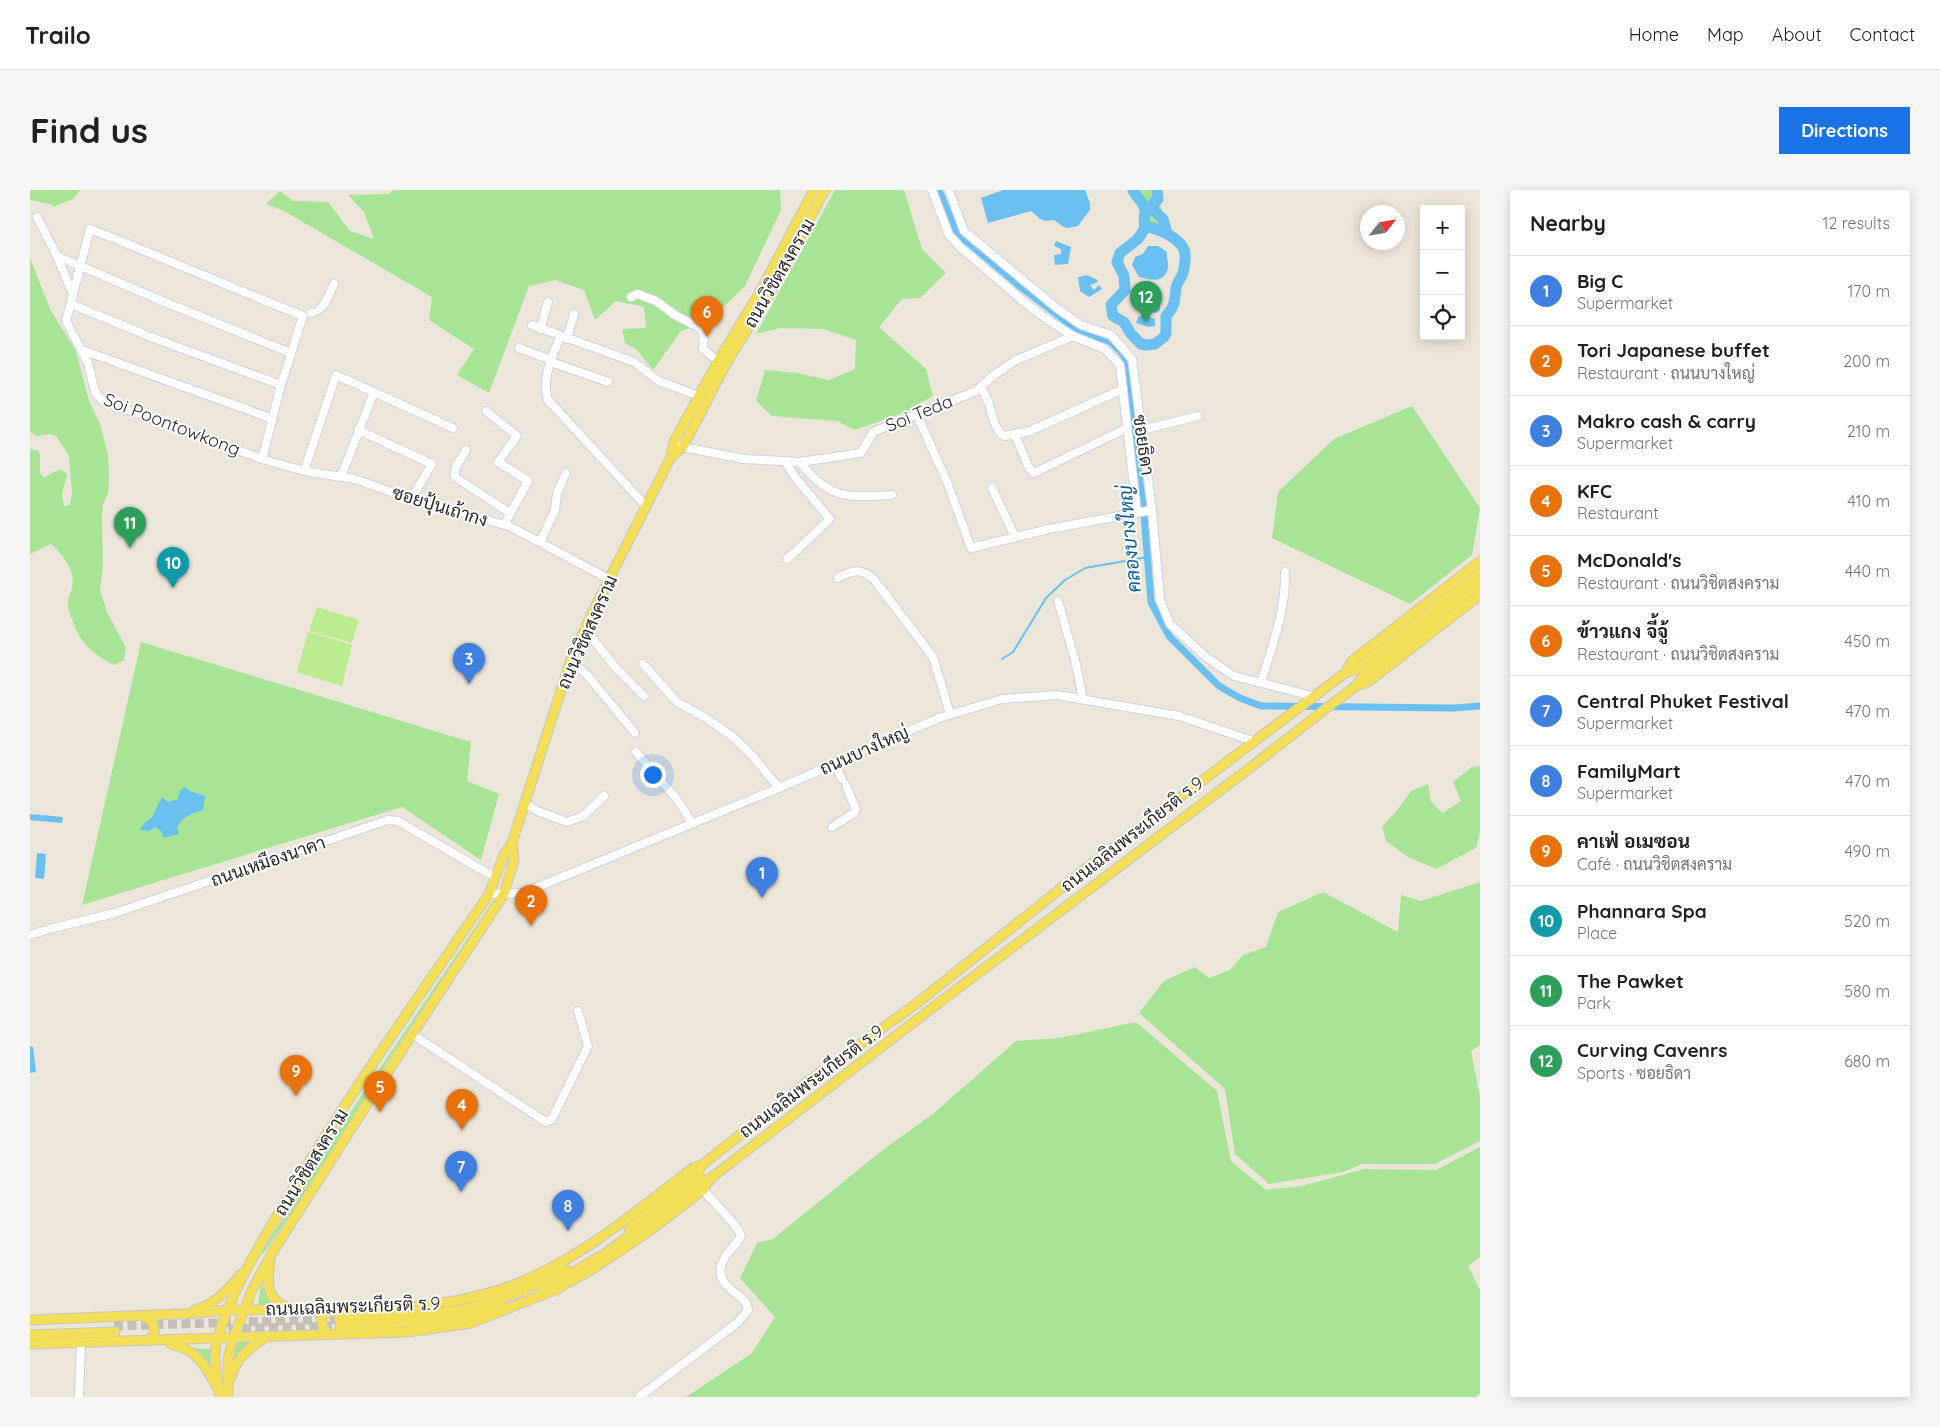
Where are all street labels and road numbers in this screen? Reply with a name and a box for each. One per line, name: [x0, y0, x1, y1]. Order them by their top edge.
street label: ถนนวิชิตสงคราม: [738, 214, 820, 332]
street label: Soi Poontowkong: [100, 387, 244, 461]
street label: Soi Teda: [882, 389, 956, 437]
street label: ซอยธิดา: [1128, 413, 1160, 477]
street label: ซอยปุ้นเถ้ากง: [389, 481, 490, 532]
street label: ถนนวิชิตสงคราม: [552, 571, 622, 693]
street label: ถนนบางใหญ่: [815, 719, 912, 780]
street label: ถนนเฉลิมพระเกียรติ ร.9: [1055, 770, 1208, 897]
street label: ถนนเหมืองนาคา: [208, 831, 328, 891]
street label: ถนนเฉลิมพระเกียรติ ร.9: [734, 1018, 888, 1143]
street label: ถนนวิชิตสงคราม: [269, 1104, 353, 1220]
street label: ถนนเฉลิมพระเกียรติ ร.9: [265, 1290, 441, 1321]

